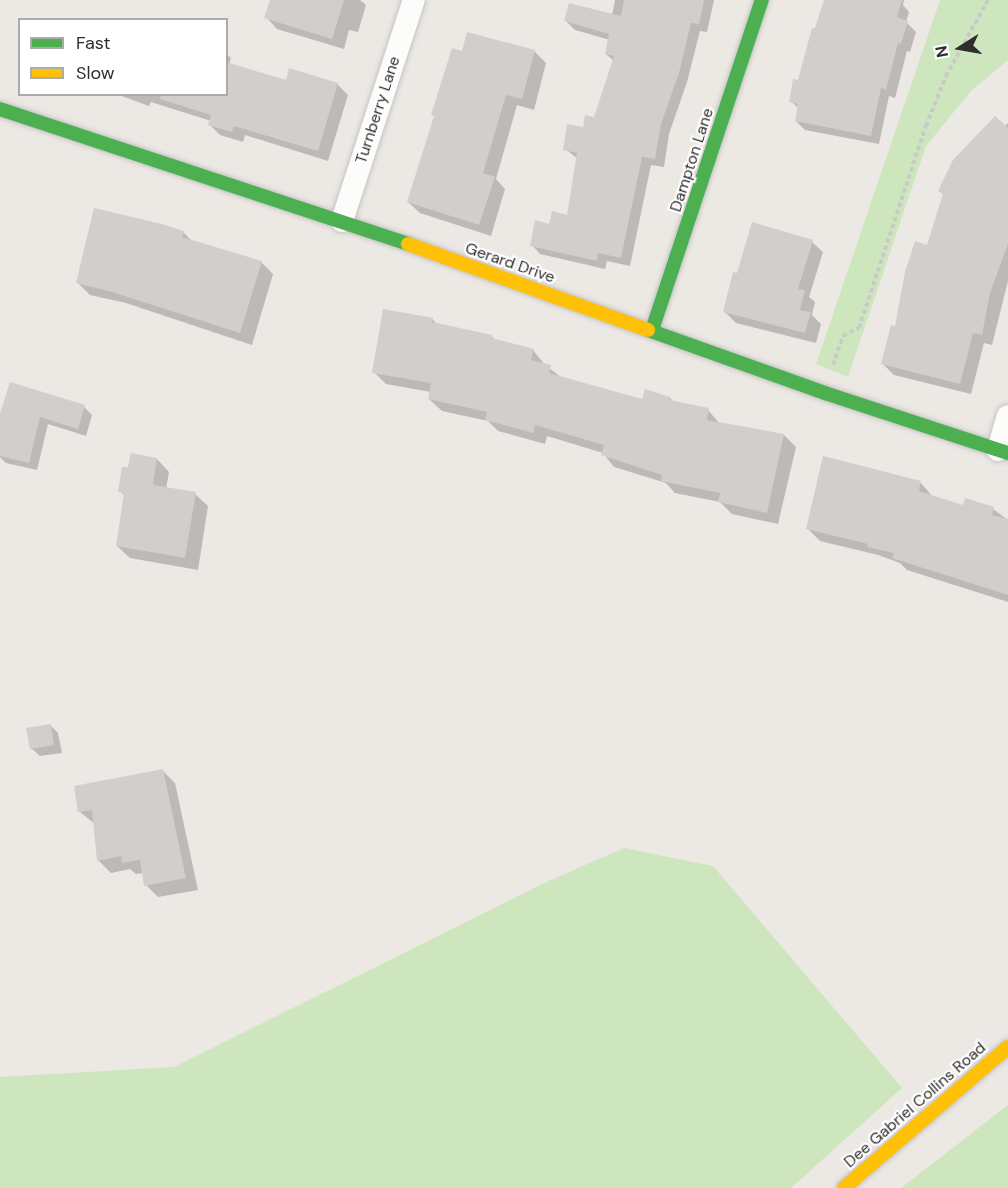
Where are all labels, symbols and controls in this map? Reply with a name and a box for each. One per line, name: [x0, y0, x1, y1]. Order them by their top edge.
legend: [18, 18, 228, 96]
north arrow: [930, 18, 990, 78]
text: Fast: [76, 31, 111, 55]
text: N: [930, 44, 953, 59]
street label: Turnberry Lane: [352, 54, 404, 166]
text: Slow: [76, 61, 115, 85]
street label: Dampton Lane: [666, 106, 718, 214]
street label: Gerard Drive: [463, 239, 557, 287]
street label: Dee Gabriel Collins Road: [840, 1038, 990, 1172]

